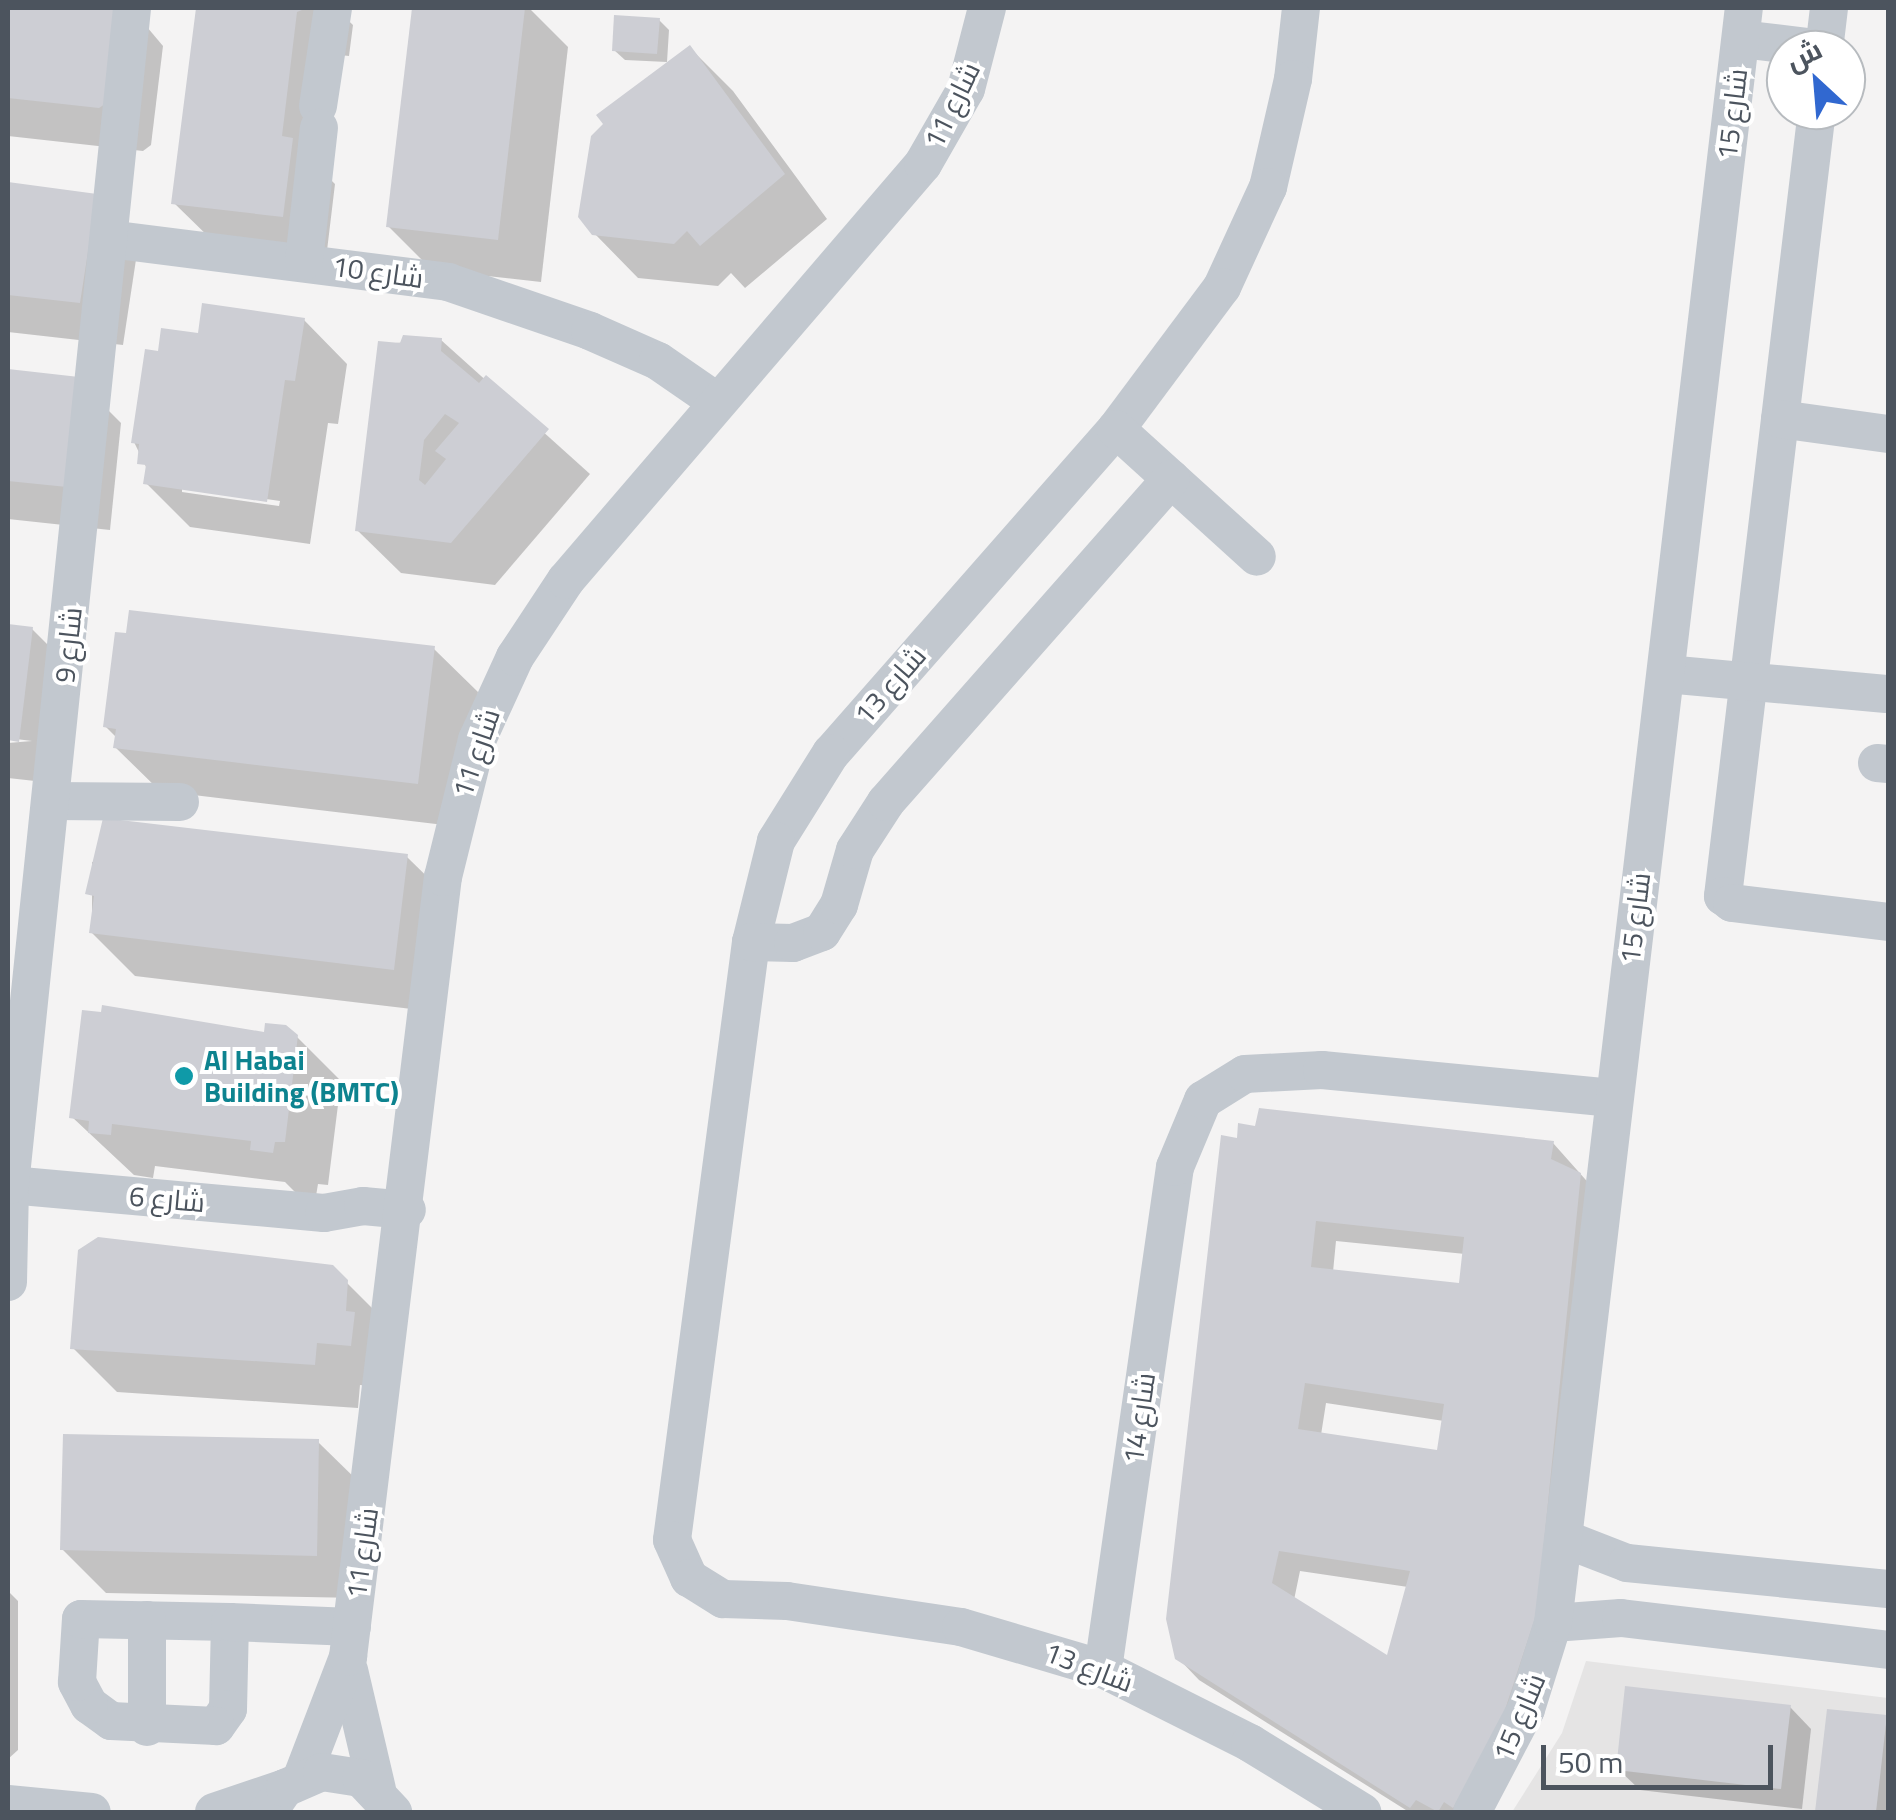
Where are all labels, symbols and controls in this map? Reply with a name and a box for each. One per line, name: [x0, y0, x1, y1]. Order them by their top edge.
text: ش: [1778, 27, 1829, 82]
north arrow: [1766, 30, 1866, 130]
street label: شارع 11: [917, 56, 987, 154]
street label: شارع 15: [1710, 66, 1754, 162]
street label: شارع 10: [330, 249, 426, 295]
street label: شارع 9: [47, 605, 89, 685]
street label: شارع 13: [847, 639, 933, 731]
street label: شارع 11: [445, 704, 507, 802]
street label: شارع 15: [1613, 870, 1657, 966]
place label: Al Habai Building (BMTC): [204, 1043, 399, 1109]
marker: Al Habai Building (BMTC): [173, 1065, 195, 1087]
street label: شارع 6: [128, 1179, 206, 1219]
street label: شارع 14: [1116, 1370, 1162, 1466]
street label: شارع 11: [339, 1505, 385, 1601]
street label: شارع 13: [1040, 1635, 1138, 1699]
street label: شارع 15: [1486, 1668, 1552, 1766]
scale bar: [1546, 1725, 1778, 1787]
text: 50 m: [1558, 1739, 1623, 1785]

